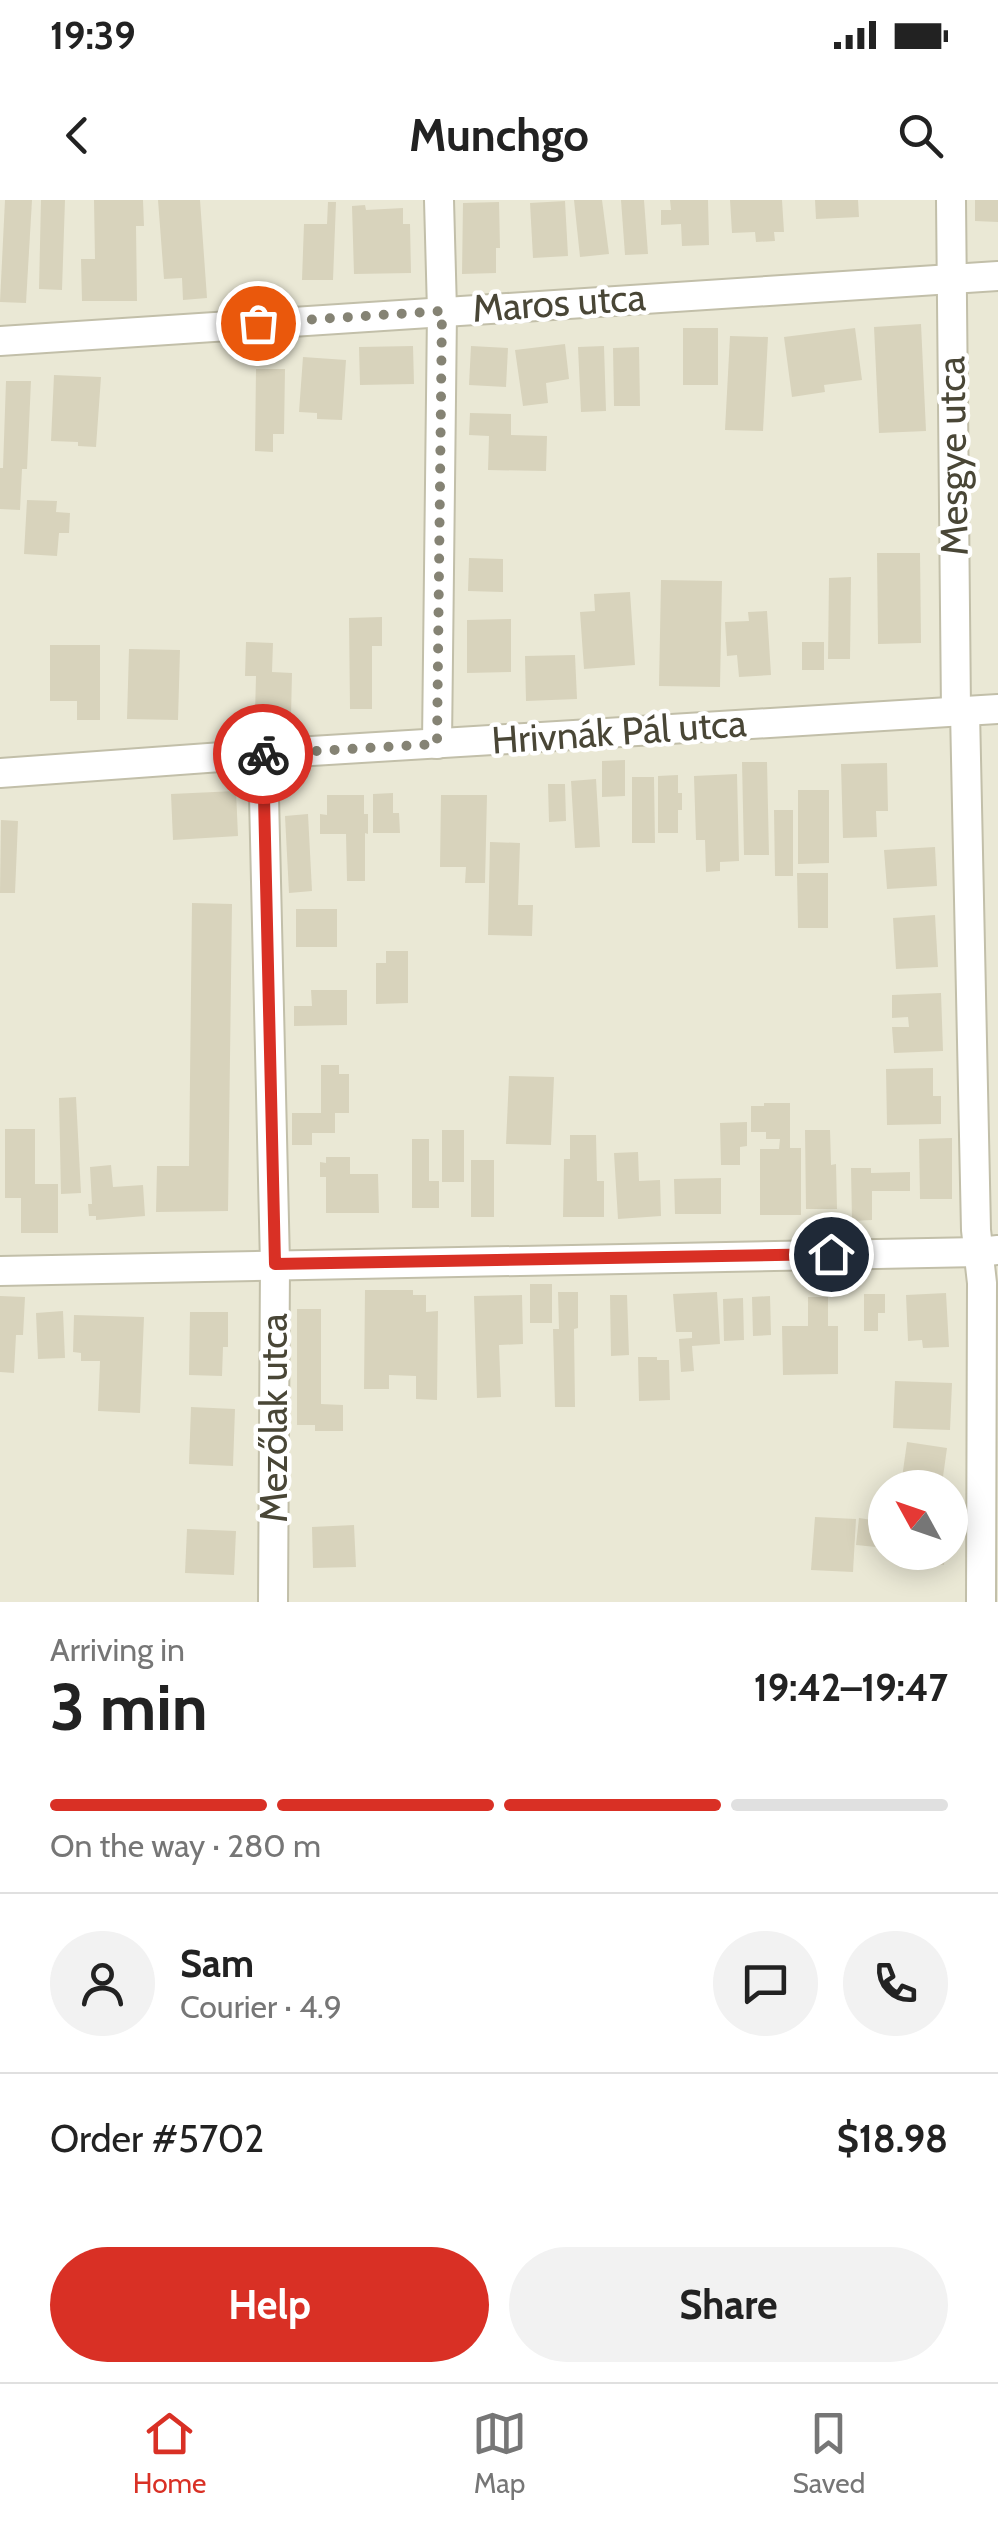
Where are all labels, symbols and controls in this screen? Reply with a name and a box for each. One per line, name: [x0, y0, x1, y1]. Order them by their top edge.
text: 19:39: [50, 12, 136, 59]
icon: back: [50, 108, 105, 163]
text: Munchgo: [409, 108, 589, 162]
icon: search: [893, 108, 948, 163]
street label: Maros utca: [471, 273, 647, 332]
pin: [216, 281, 301, 366]
icon: bag: [231, 296, 286, 351]
street label: Mesgye utca: [927, 356, 978, 556]
street label: Hrivnák Pál utca: [490, 699, 748, 764]
courier: [213, 704, 313, 804]
icon: bike: [236, 727, 291, 782]
pin: [789, 1212, 874, 1297]
icon: home: [804, 1227, 859, 1282]
street label: Mezőlak utca: [250, 1313, 297, 1523]
north arrow: [868, 1470, 968, 1570]
map controls: [868, 1470, 968, 1570]
text: Arriving in: [50, 1630, 185, 1669]
text: 19:42–19:47: [754, 1664, 948, 1711]
text: 3 min: [50, 1667, 208, 1746]
text: On the way · 280 m: [50, 1826, 321, 1865]
button: person: [50, 1931, 155, 2036]
button: chat: [713, 1931, 818, 2036]
button: phone: [843, 1931, 948, 2036]
text: Sam: [180, 1940, 254, 1987]
text: Courier · 4.9: [180, 1987, 342, 2026]
text: Order #5702: [50, 2115, 264, 2162]
text: $18.98: [837, 2115, 948, 2162]
button: Help: [50, 2247, 489, 2362]
button: Share: [509, 2247, 948, 2362]
tab: Home: [133, 2406, 206, 2500]
tab: Map: [472, 2406, 527, 2500]
tab: Saved: [793, 2406, 865, 2500]

